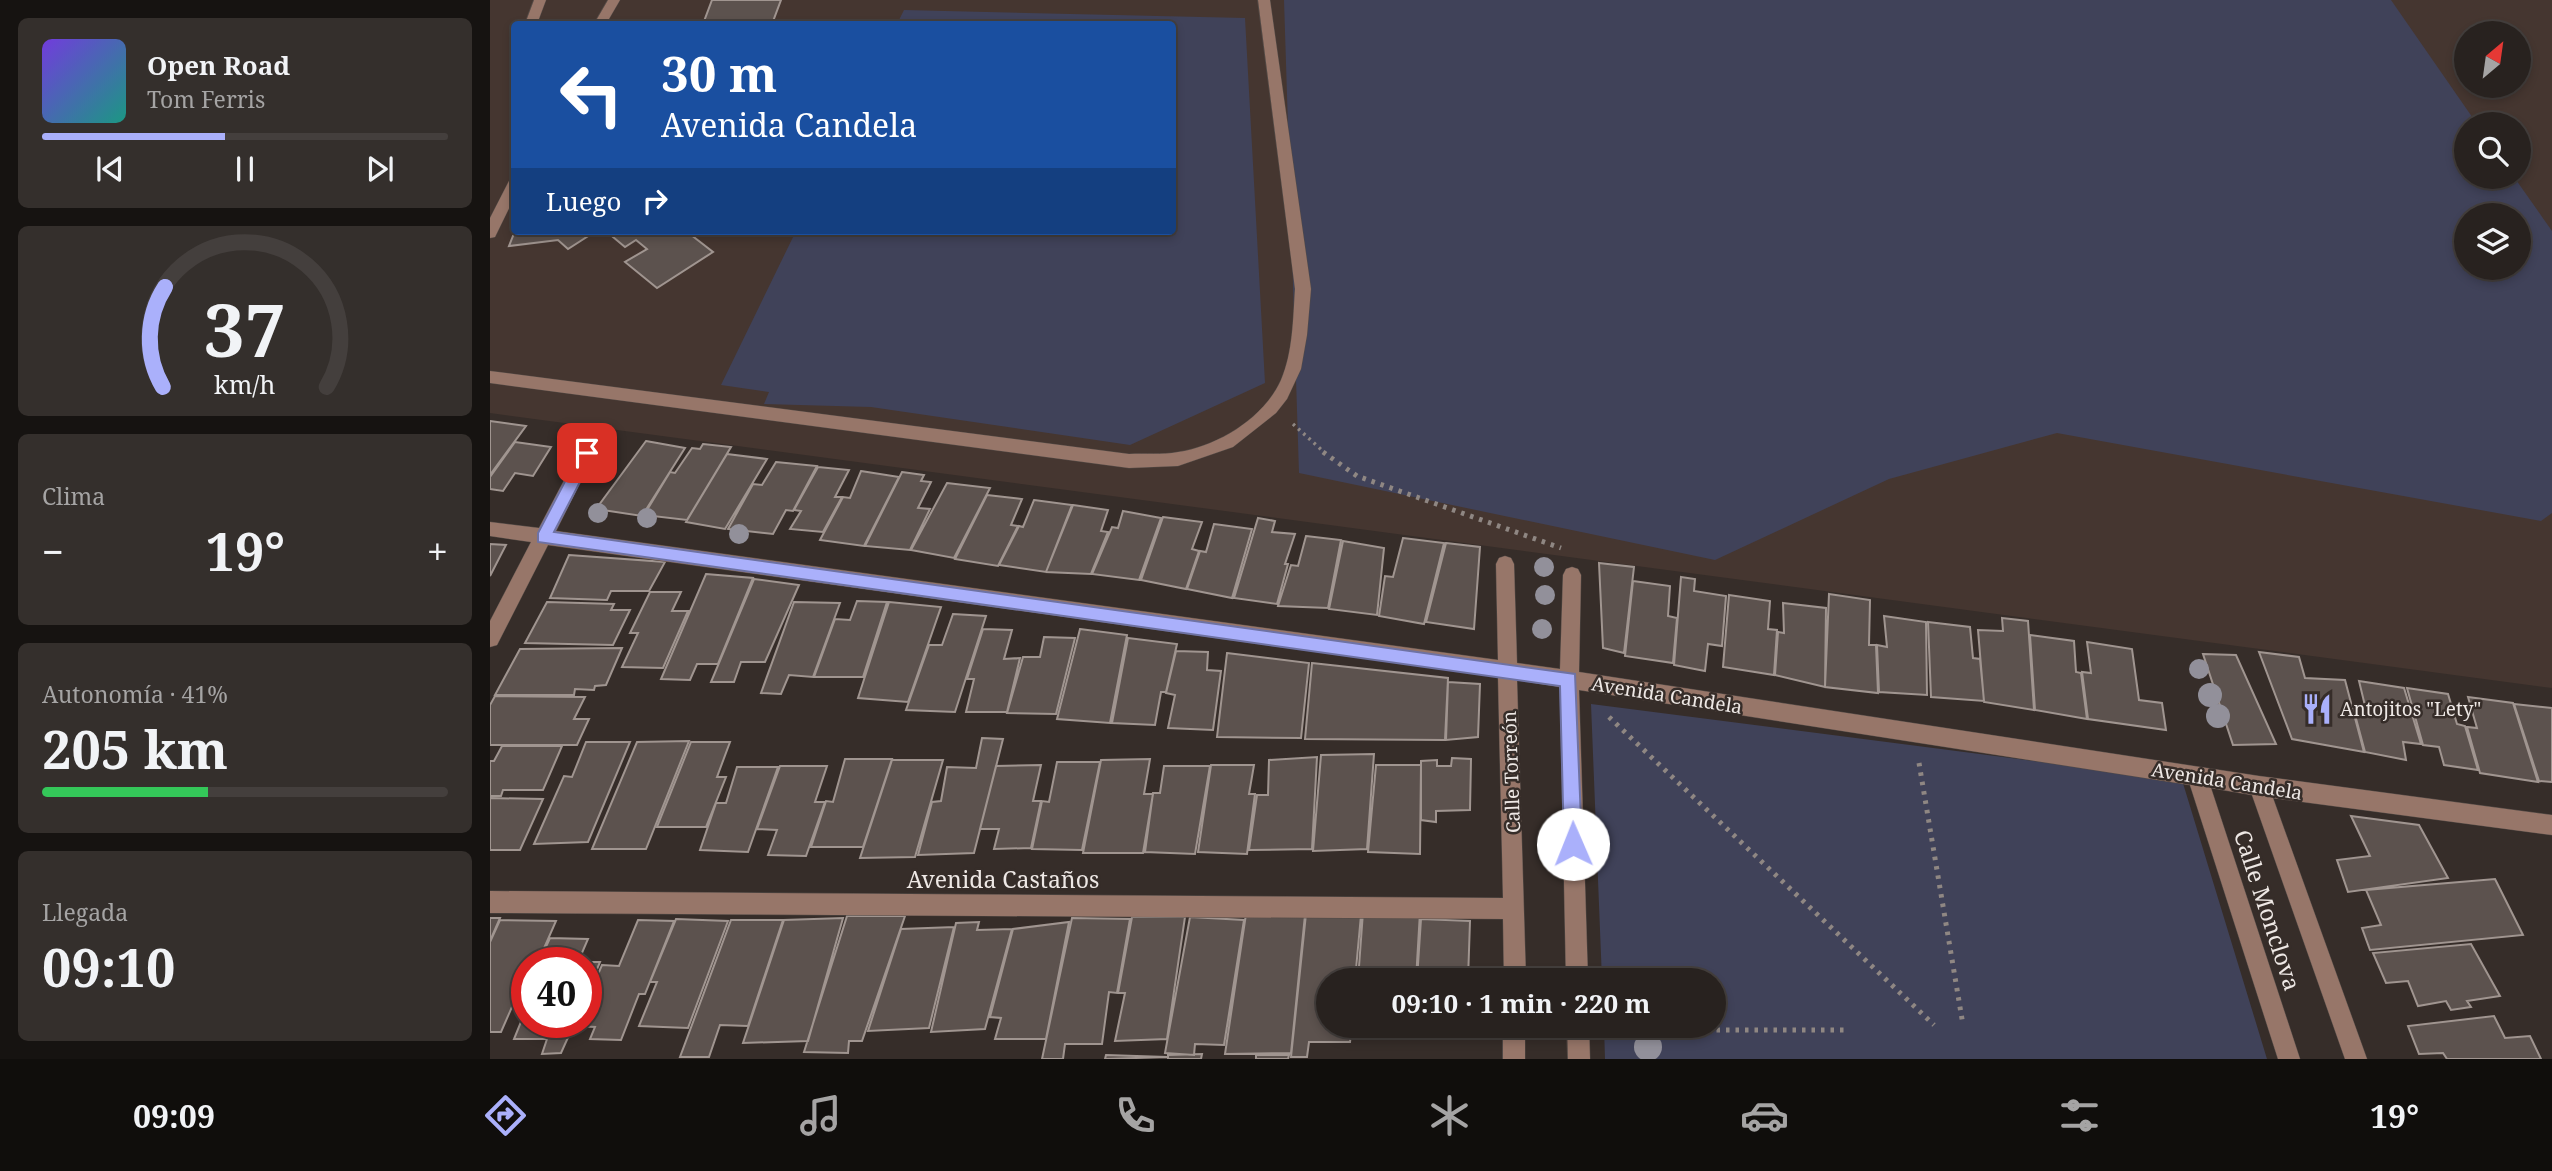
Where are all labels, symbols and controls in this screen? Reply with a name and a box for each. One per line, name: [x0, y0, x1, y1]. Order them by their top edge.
north arrow: [2454, 21, 2530, 98]
map controls: [2454, 21, 2531, 280]
text: 30 m: [661, 40, 777, 106]
text: Open Road: [147, 47, 290, 83]
icon: left: [546, 49, 637, 140]
text: Tom Ferris: [147, 83, 265, 115]
text: Avenida Candela: [661, 103, 917, 146]
button: search: [2454, 112, 2531, 189]
icon: previous: [91, 150, 129, 188]
icon: pause: [226, 150, 264, 188]
icon: next: [361, 150, 399, 188]
icon: right: [636, 182, 674, 220]
text: Luego: [546, 183, 622, 219]
button: layers: [2454, 203, 2531, 280]
text: 37: [204, 280, 286, 379]
text: km/h: [214, 367, 276, 401]
pin: [557, 423, 617, 483]
icon: arrive: [568, 434, 606, 472]
text: Clima: [42, 480, 105, 512]
text: 19°: [206, 515, 285, 586]
text: −: [42, 525, 64, 577]
text: +: [427, 525, 448, 577]
street label: Avenida Candela: [1590, 670, 1744, 720]
text: Autonomía · 41%: [42, 678, 228, 710]
restaurant icon: Antojitos "Lety": [2300, 692, 2334, 726]
place label: Antojitos "Lety": [2340, 696, 2481, 722]
street label: Calle Torreón: [1496, 710, 1526, 834]
text: 205 km: [42, 713, 228, 784]
street label: Avenida Candela: [2150, 756, 2304, 806]
position arrow: [1536, 807, 1610, 881]
street label: Calle Monclova: [2227, 826, 2309, 994]
street label: Avenida Castaños: [907, 863, 1099, 895]
text: Llegada: [42, 896, 128, 928]
text: 09:10: [42, 931, 175, 1002]
speed limit sign: 40: [511, 947, 602, 1038]
text: 09:10 · 1 min · 220 m: [1391, 985, 1651, 1021]
icon: directions: [481, 1091, 530, 1140]
icon: music: [796, 1091, 845, 1140]
icon: phone: [1111, 1091, 1160, 1140]
icon: climate: [1425, 1091, 1474, 1140]
icon: car: [1740, 1091, 1789, 1140]
icon: filters: [2055, 1091, 2104, 1140]
text: 09:09: [133, 1094, 215, 1137]
text: 19°: [2370, 1094, 2419, 1137]

